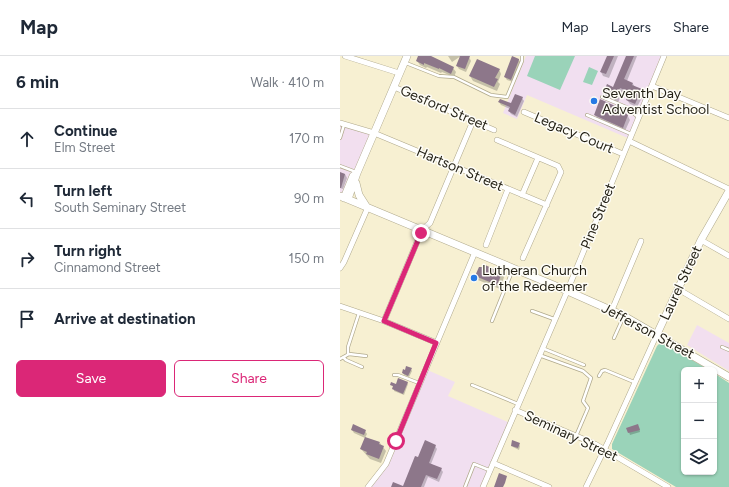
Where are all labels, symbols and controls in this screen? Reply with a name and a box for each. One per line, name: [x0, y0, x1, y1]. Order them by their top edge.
text: Map: [20, 16, 58, 39]
text: Map: [561, 19, 589, 36]
text: Layers: [611, 19, 651, 36]
text: Share: [673, 19, 709, 36]
text: 6 min: [16, 72, 59, 92]
text: Walk · 410 m: [250, 75, 324, 90]
street label: Gesford Street: [398, 82, 490, 134]
place label: Seventh Day Adventist School: [602, 85, 709, 118]
marker: Seventh Day Adventist School: [589, 96, 599, 106]
street label: Legacy Court: [532, 109, 616, 157]
text: Continue: [54, 122, 117, 140]
icon: ahead: [16, 128, 38, 150]
text: 170 m: [289, 131, 324, 146]
text: Elm Street: [54, 140, 115, 155]
street label: Hartson Street: [414, 143, 506, 195]
street label: Pine Street: [577, 181, 619, 251]
text: Turn left: [54, 182, 112, 200]
icon: left: [16, 188, 38, 210]
text: 90 m: [294, 191, 324, 206]
text: South Seminary Street: [54, 200, 186, 215]
route end: [412, 224, 430, 242]
text: Turn right: [54, 242, 122, 260]
street label: Laurel Street: [656, 243, 706, 323]
icon: right: [16, 248, 38, 270]
text: 150 m: [289, 251, 324, 266]
text: Cinnamond Street: [54, 260, 161, 275]
place label: Lutheran Church of the Redeemer: [482, 262, 587, 295]
marker: Lutheran Church of the Redeemer: [469, 273, 479, 283]
street label: Jefferson Street: [599, 299, 697, 363]
icon: arrive: [16, 308, 38, 330]
text: Arrive at destination: [54, 310, 195, 328]
button: Save: [16, 360, 166, 397]
button: Share: [174, 360, 324, 397]
map controls: [681, 367, 717, 475]
button: +: [681, 367, 717, 403]
button: −: [681, 403, 717, 439]
street label: Seminary Street: [522, 407, 620, 465]
route start: [387, 432, 405, 450]
button: layers: [681, 439, 717, 475]

